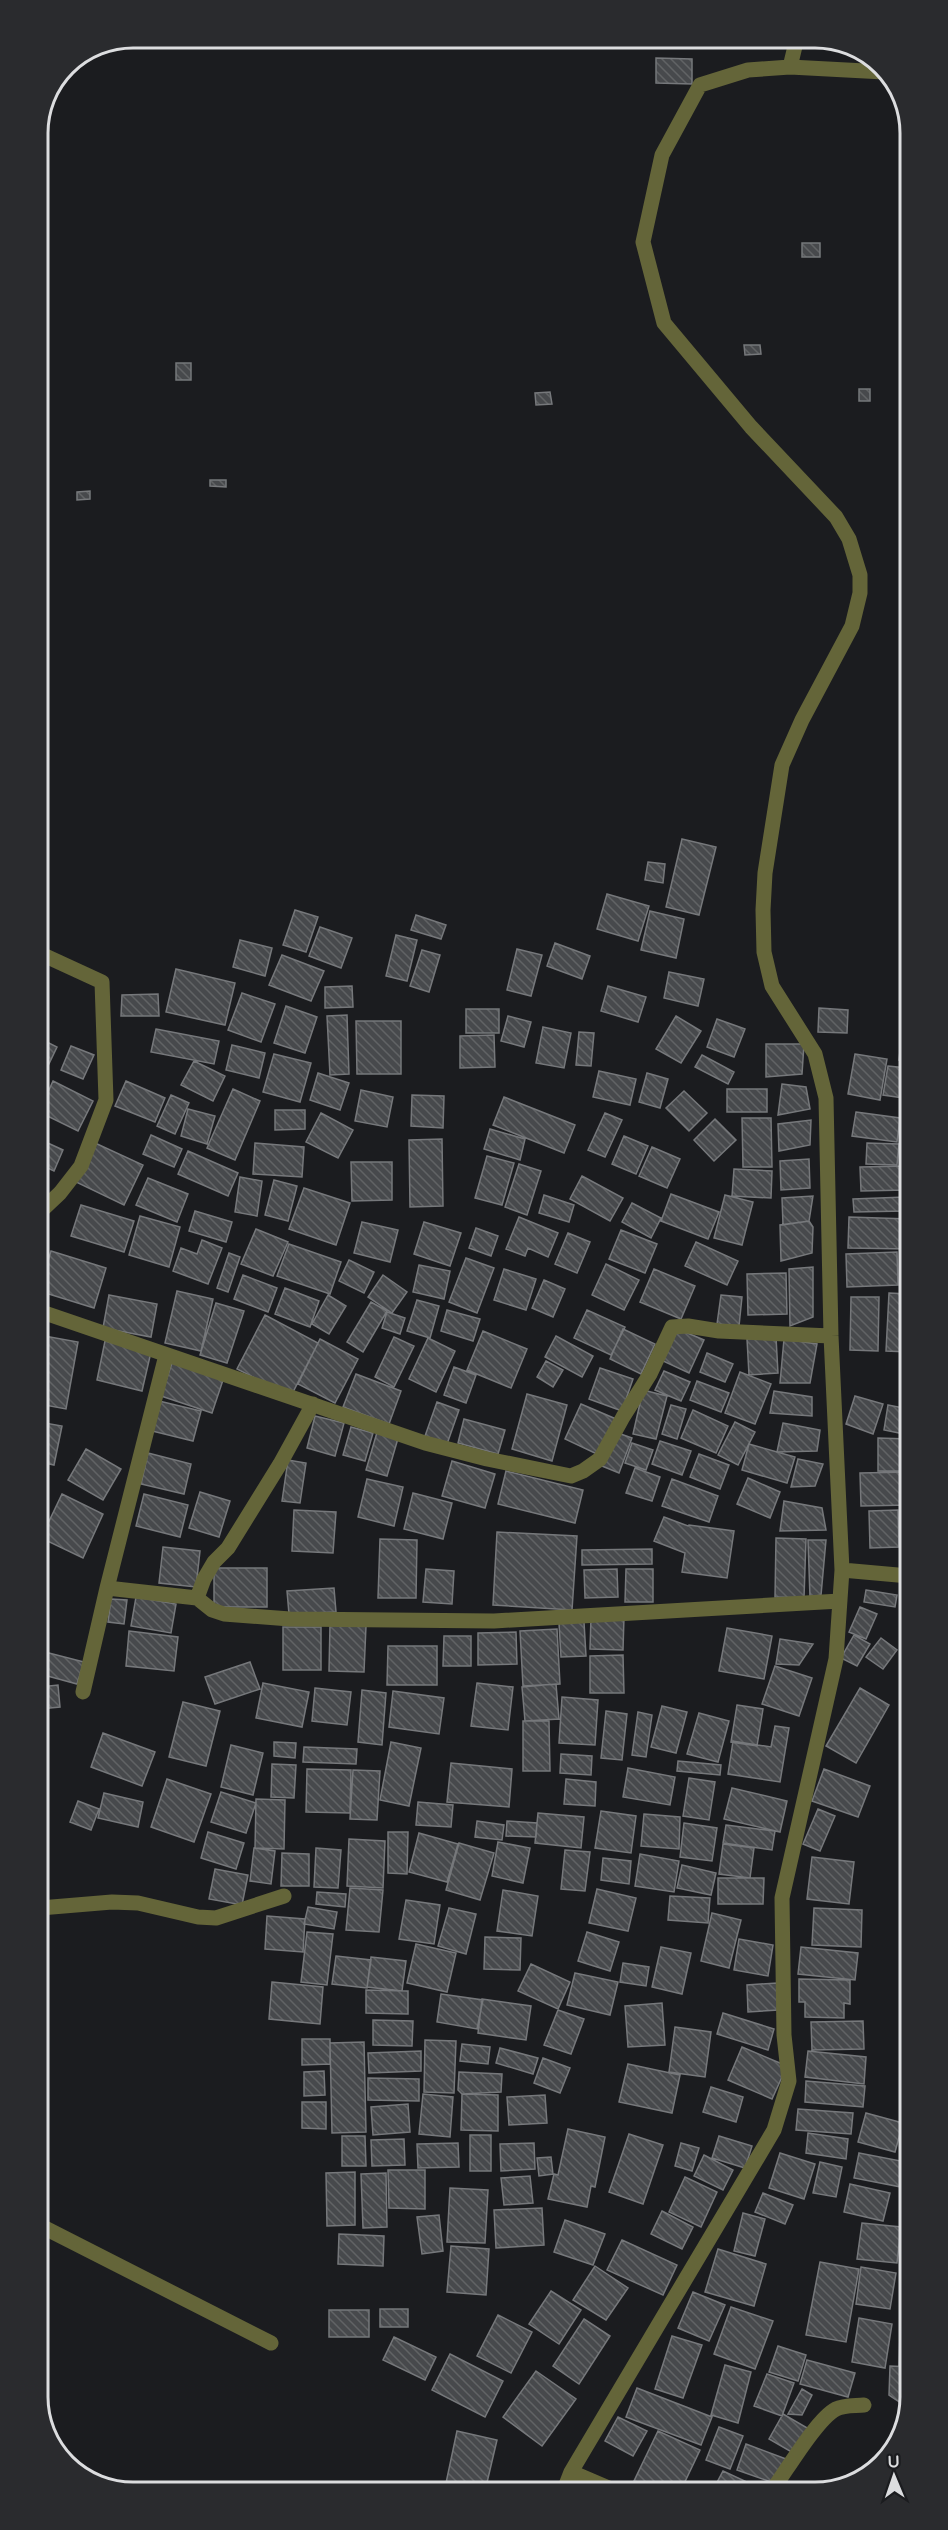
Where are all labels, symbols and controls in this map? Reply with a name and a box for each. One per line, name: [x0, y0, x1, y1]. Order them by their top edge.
north arrow: [864, 2446, 924, 2506]
text: U: [887, 2452, 900, 2472]

